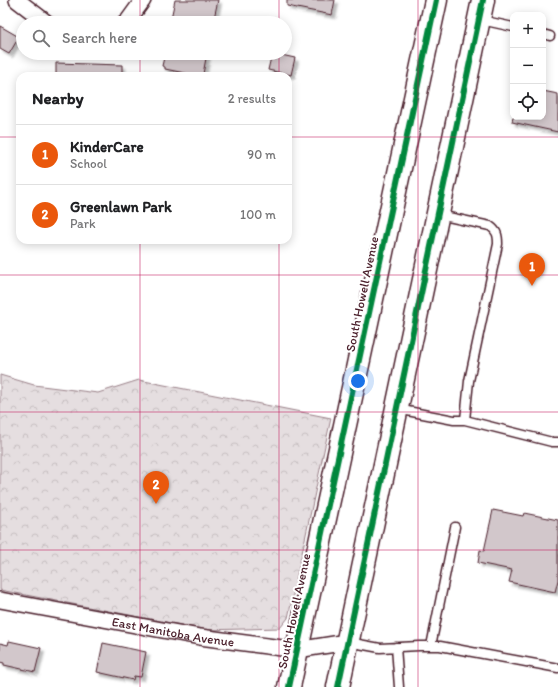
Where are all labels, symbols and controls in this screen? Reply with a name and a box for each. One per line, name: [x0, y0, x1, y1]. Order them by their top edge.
map controls: [510, 12, 546, 120]
button: +: [510, 12, 546, 48]
search box: [16, 16, 292, 60]
icon: search: [30, 27, 52, 49]
text: Search here: [62, 29, 137, 47]
button: −: [510, 48, 546, 84]
button: locate: [510, 84, 546, 120]
text: Nearby: [32, 88, 84, 108]
text: 2 results: [228, 91, 276, 106]
text: KinderCare: [70, 138, 144, 156]
text: 1: [42, 147, 48, 162]
text: 90 m: [247, 147, 276, 162]
text: School: [70, 156, 107, 171]
text: Greenlawn Park: [70, 198, 172, 216]
text: 2: [42, 207, 48, 222]
text: 100 m: [240, 207, 276, 222]
text: Park: [70, 216, 96, 231]
street label: South Howell Avenue: [342, 235, 382, 353]
pin: 1: [519, 253, 545, 286]
your location: [348, 371, 368, 391]
pin: 2: [143, 471, 169, 504]
street label: South Howell Avenue: [274, 552, 314, 670]
street label: East Manitoba Avenue: [111, 613, 235, 649]

